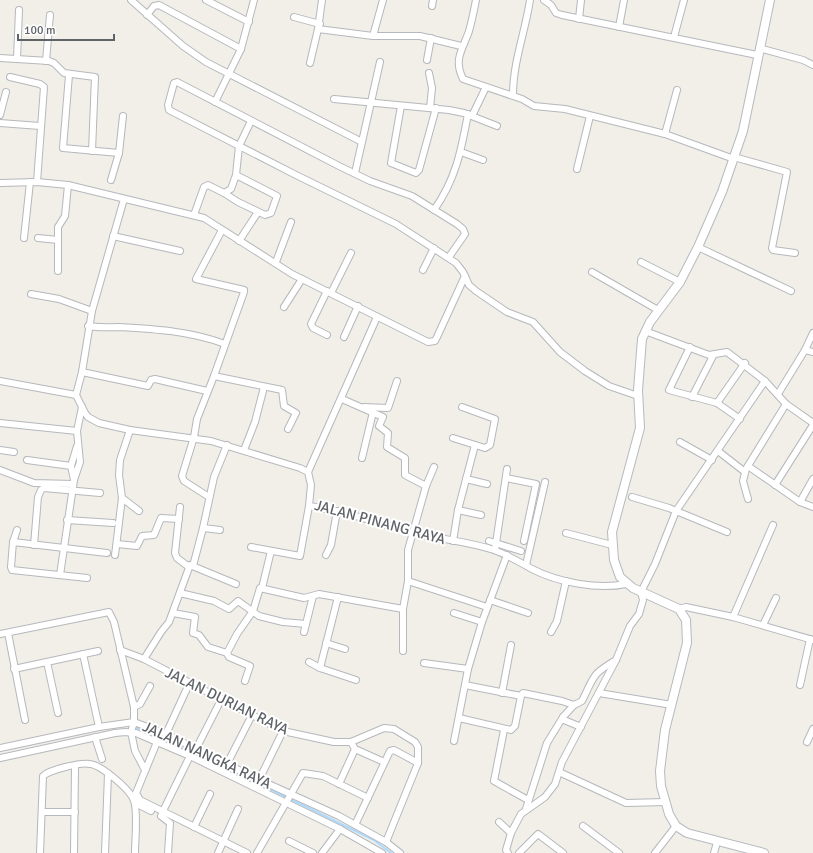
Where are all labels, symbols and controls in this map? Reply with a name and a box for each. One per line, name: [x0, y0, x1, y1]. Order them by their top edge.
scale bar: [18, 16, 114, 42]
text: 100 m: [24, 23, 56, 38]
street label: JALAN PINANG RAYA: [313, 496, 447, 548]
street label: JALAN DURIAN RAYA: [162, 663, 292, 739]
street label: JALAN NANGKA RAYA: [140, 717, 274, 793]

